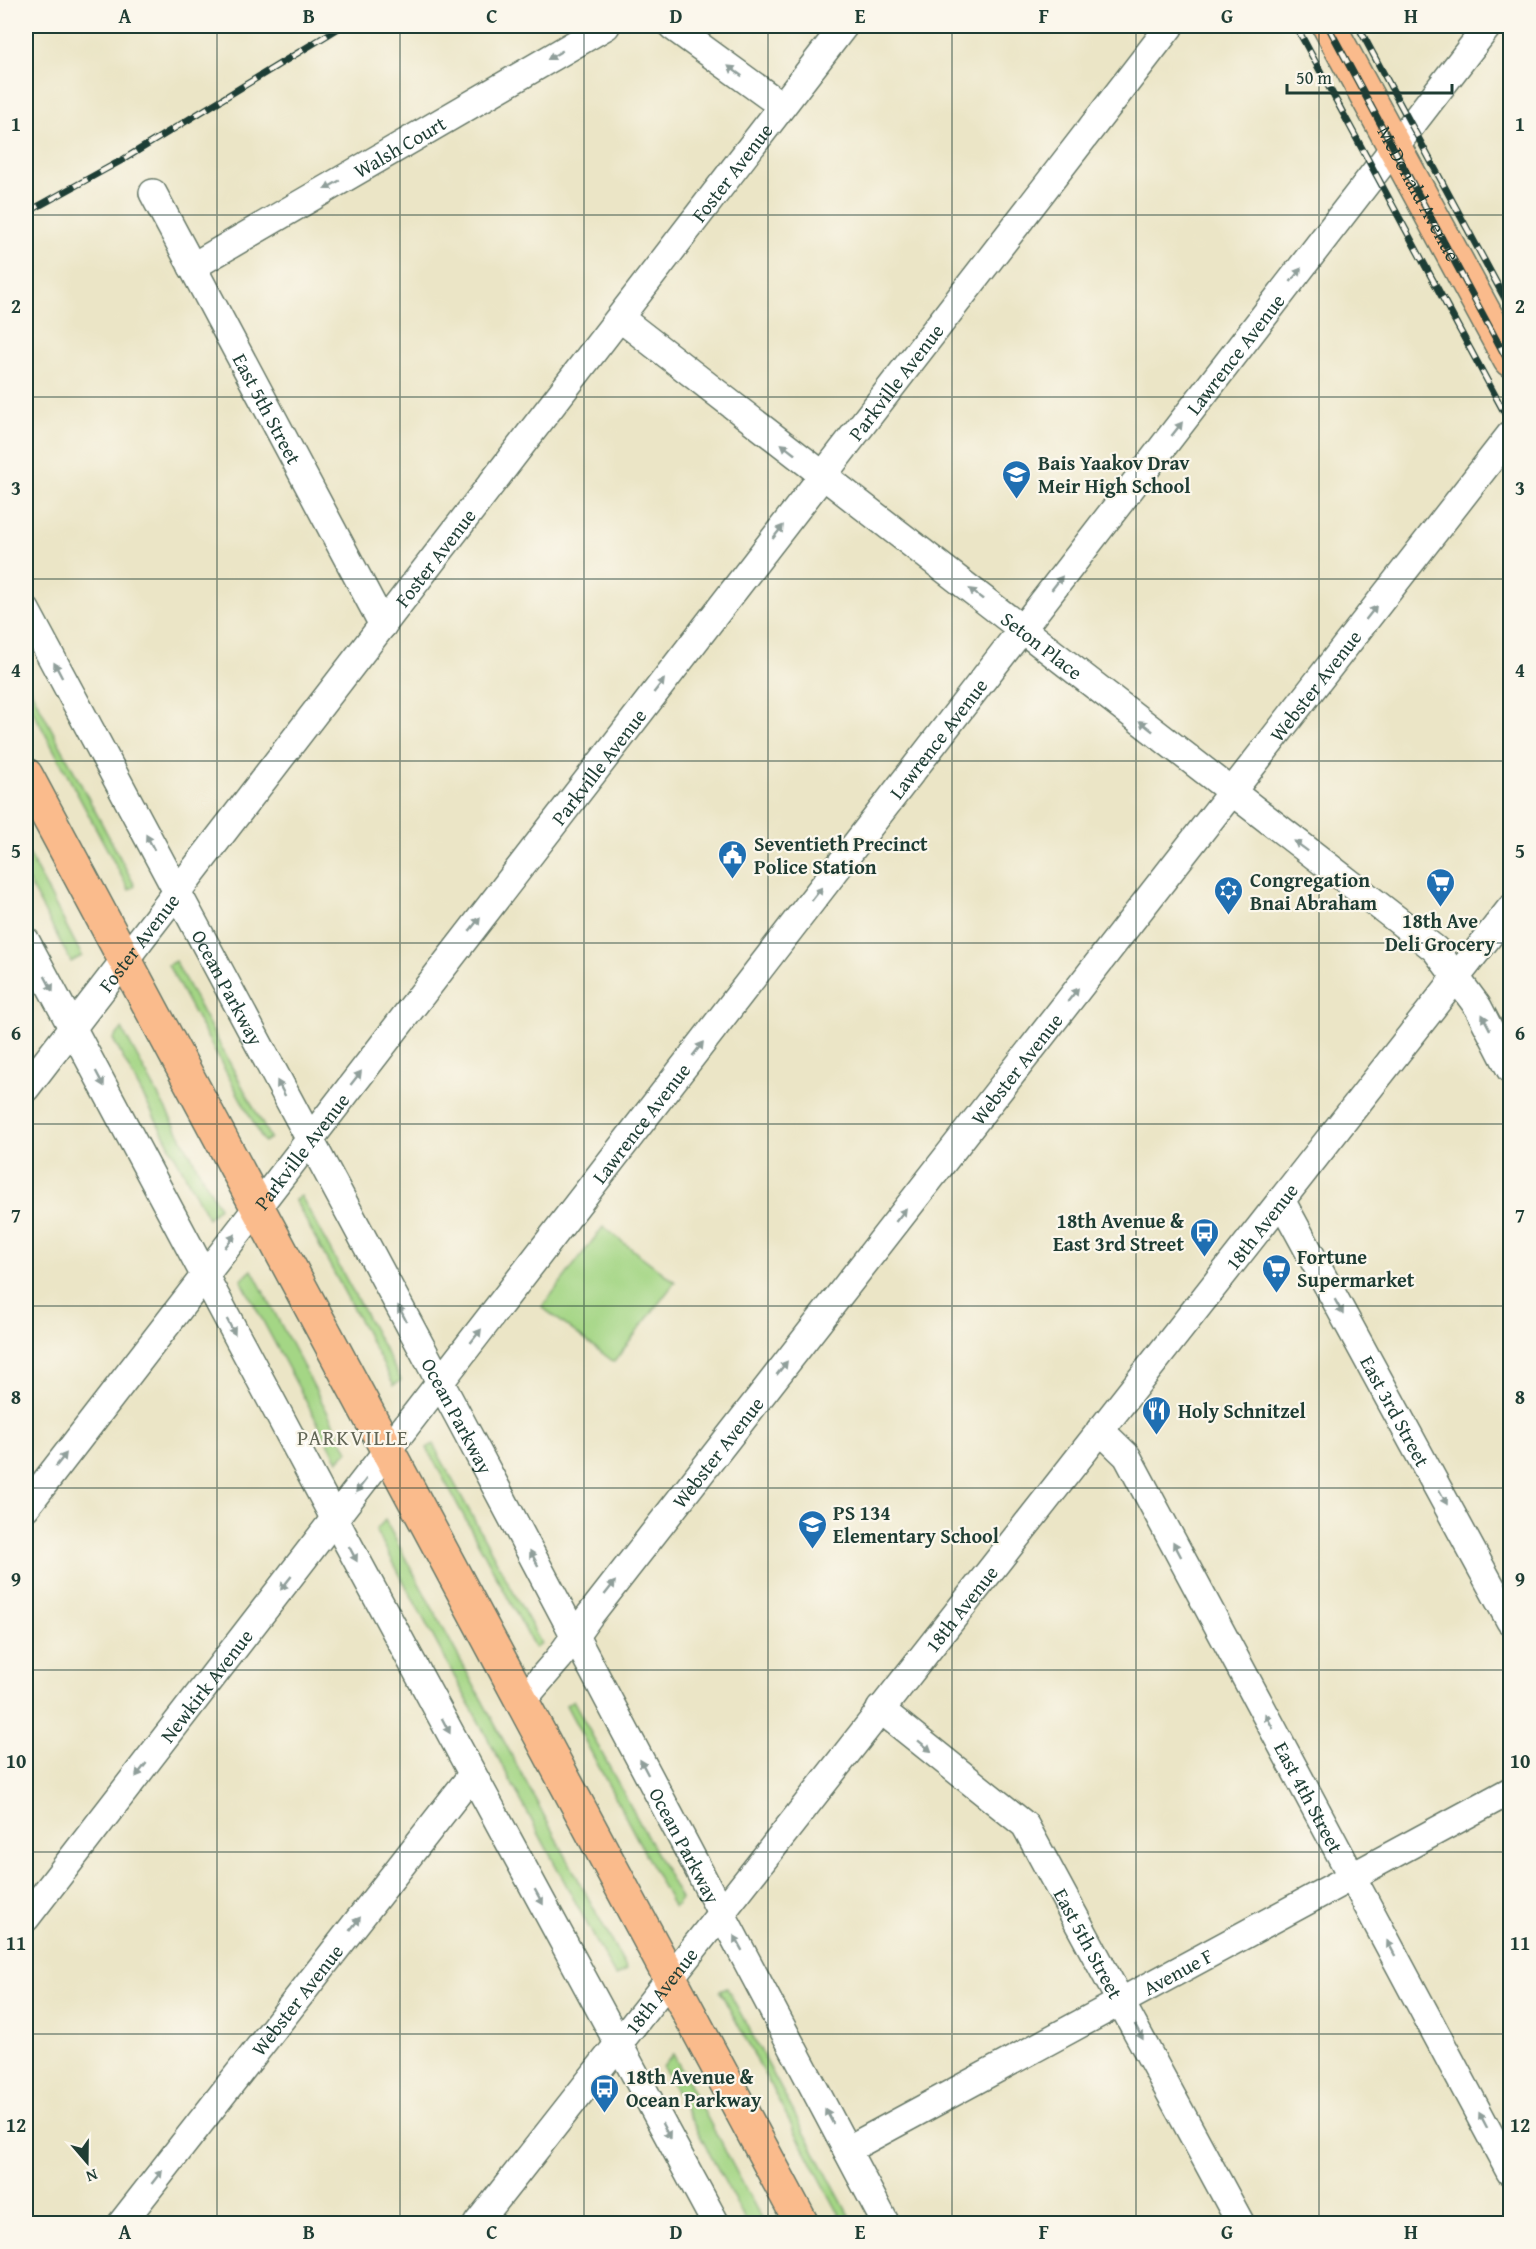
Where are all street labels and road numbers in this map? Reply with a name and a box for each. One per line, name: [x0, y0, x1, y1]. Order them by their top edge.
street label: Walsh Court: [348, 108, 451, 184]
street label: Foster Avenue: [684, 117, 779, 228]
street label: McDonald Avenue: [1371, 120, 1468, 266]
street label: Lawrence Avenue: [1179, 287, 1291, 420]
street label: Parkville Avenue: [841, 317, 950, 446]
street label: East 5th Street: [226, 348, 309, 469]
street label: Foster Avenue: [387, 502, 482, 613]
street label: Seton Place: [995, 604, 1089, 686]
street label: Webster Avenue: [1262, 623, 1368, 747]
street label: Lawrence Avenue: [882, 672, 994, 805]
street label: Parkville Avenue: [544, 702, 653, 831]
street label: Foster Avenue: [91, 887, 186, 998]
street label: Ocean Parkway: [185, 924, 271, 1050]
street label: Webster Avenue: [963, 1007, 1069, 1131]
street label: Lawrence Avenue: [584, 1056, 697, 1189]
street label: Parkville Avenue: [247, 1086, 356, 1215]
street label: 18th Avenue: [1218, 1176, 1304, 1276]
street label: East 3rd Street: [1354, 1350, 1438, 1472]
street label: Ocean Parkway: [415, 1352, 501, 1479]
street label: Webster Avenue: [664, 1390, 770, 1514]
street label: 18th Avenue: [917, 1559, 1004, 1658]
street label: Newkirk Avenue: [152, 1622, 259, 1748]
street label: East 4th Street: [1268, 1736, 1351, 1857]
street label: Ocean Parkway: [643, 1782, 728, 1908]
street label: East 5th Street: [1047, 1883, 1131, 2004]
street label: Webster Avenue: [244, 1938, 349, 2061]
street label: Avenue F: [1137, 1940, 1218, 2002]
street label: 18th Avenue: [617, 1941, 704, 2040]

